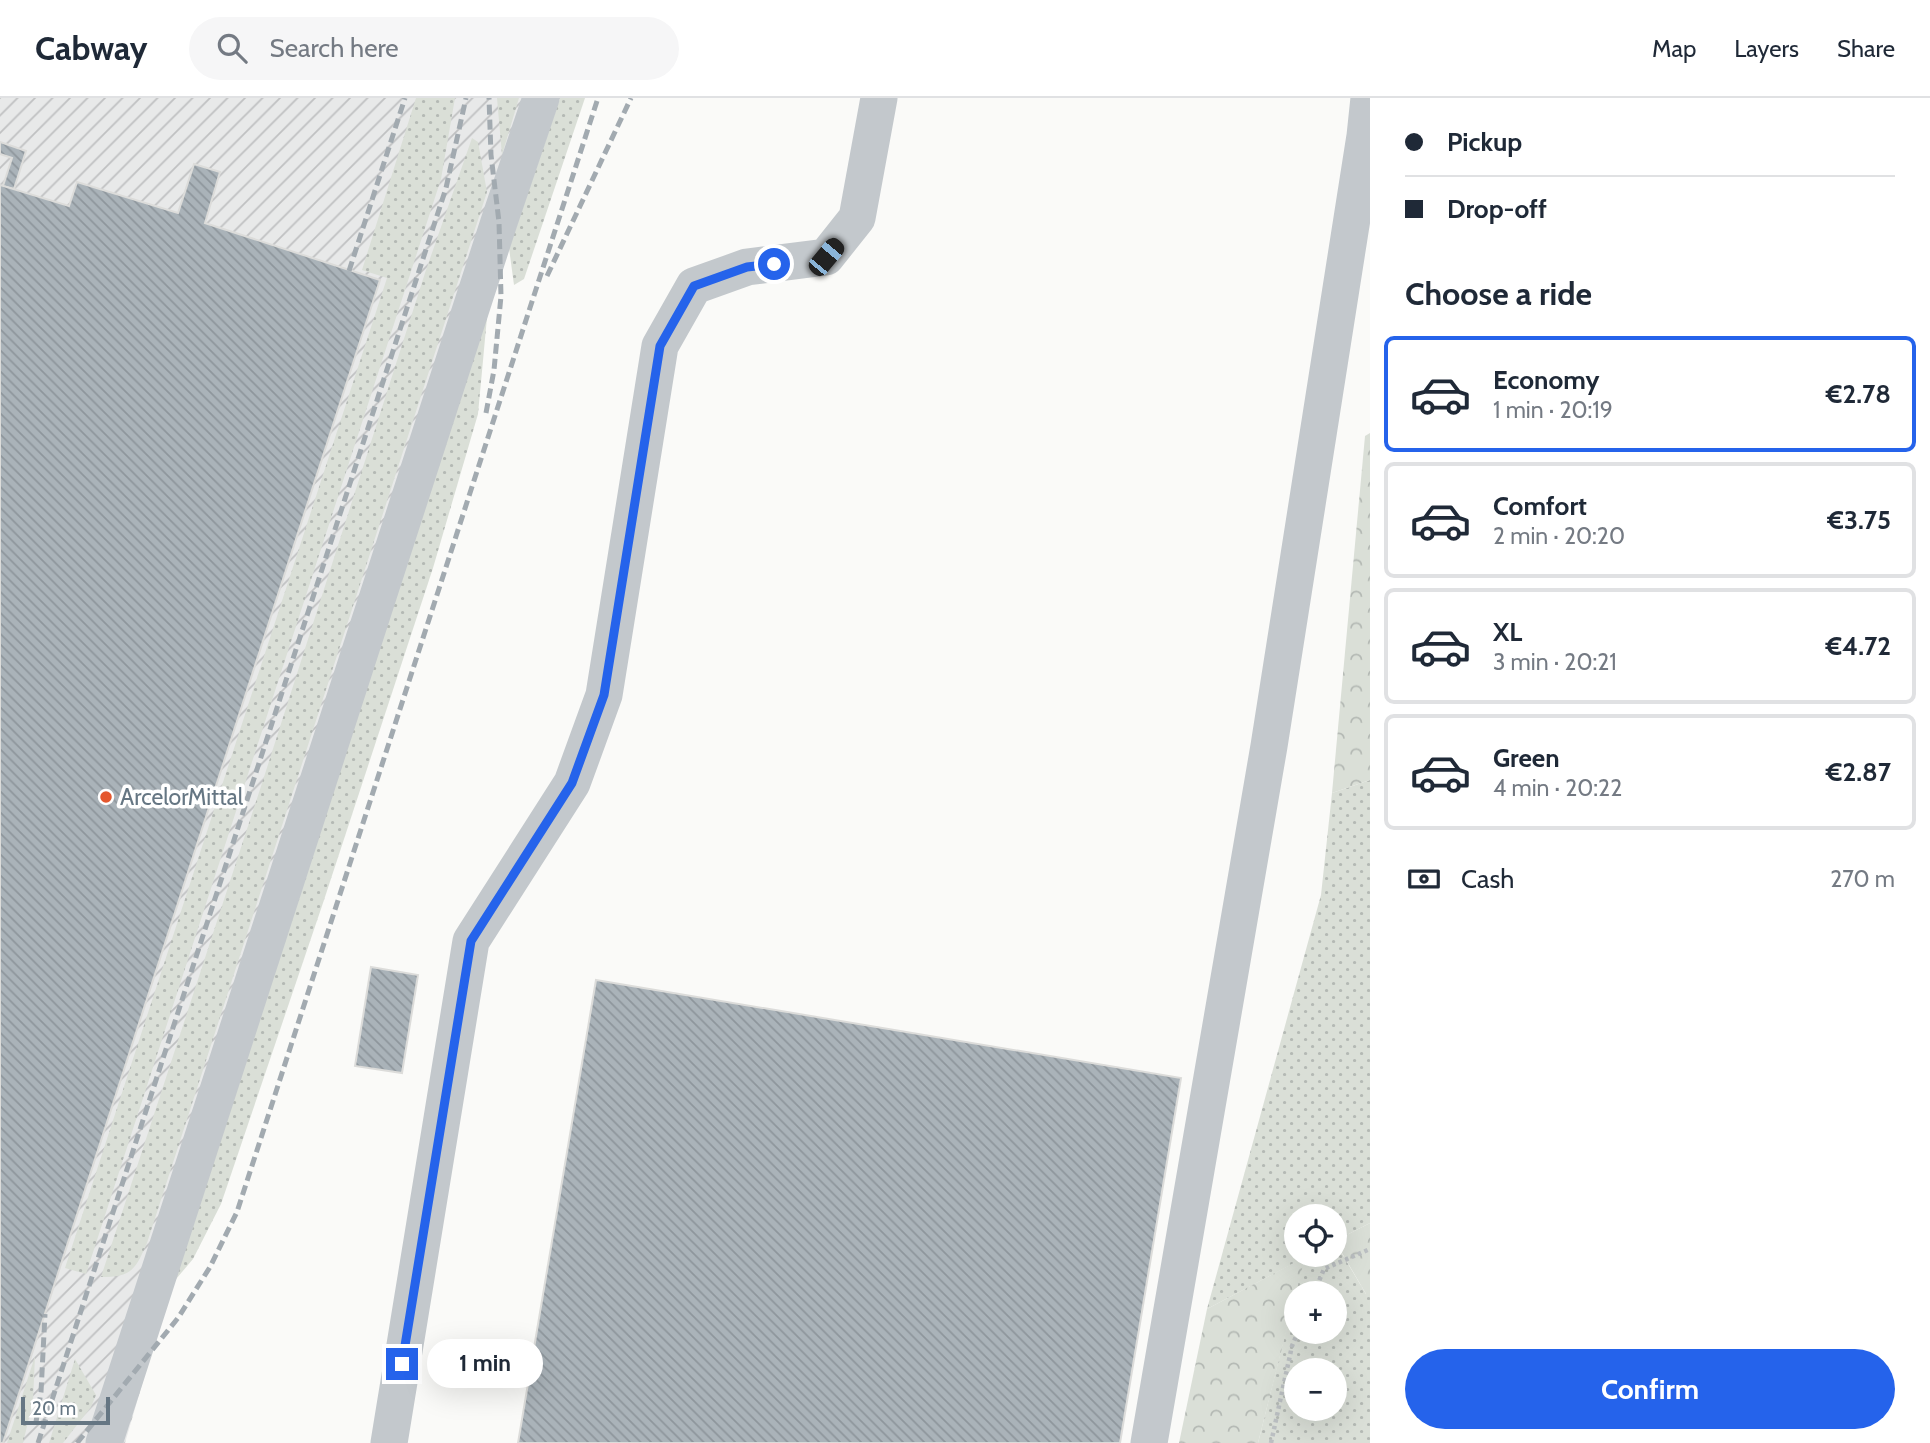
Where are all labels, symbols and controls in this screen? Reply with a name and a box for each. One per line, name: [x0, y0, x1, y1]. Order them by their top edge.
search box: [189, 17, 679, 80]
text: Cabway: [35, 28, 147, 68]
icon: search: [213, 29, 251, 67]
text: Search here: [269, 32, 399, 64]
text: Map: [1652, 34, 1696, 63]
text: Layers: [1734, 34, 1799, 63]
text: Share: [1837, 34, 1895, 63]
text: Pickup: [1447, 126, 1522, 158]
text: Drop-off: [1447, 193, 1547, 225]
car: [805, 234, 848, 280]
route start: [758, 248, 790, 280]
text: Choose a ride: [1405, 274, 1592, 313]
icon: car: [1409, 363, 1472, 426]
text: Economy: [1493, 364, 1599, 396]
text: €2.78: [1826, 378, 1891, 410]
text: 1 min · 20:19: [1493, 396, 1613, 424]
icon: car: [1409, 489, 1472, 552]
text: Comfort: [1493, 490, 1587, 522]
text: €3.75: [1827, 504, 1891, 536]
text: 2 min · 20:20: [1493, 522, 1625, 550]
icon: car: [1409, 615, 1472, 678]
text: XL: [1493, 616, 1522, 648]
text: €4.72: [1825, 630, 1891, 662]
text: 3 min · 20:21: [1493, 648, 1617, 676]
icon: car: [1409, 741, 1472, 804]
text: Green: [1493, 742, 1560, 774]
text: €2.87: [1826, 756, 1891, 788]
text: 4 min · 20:22: [1493, 774, 1622, 802]
place label: ArcelorMittal: [120, 783, 244, 811]
marker: ArcelorMittal: [98, 789, 114, 805]
icon: cash: [1405, 860, 1443, 898]
text: Cash: [1461, 863, 1514, 895]
text: 270 m: [1830, 865, 1895, 893]
map controls: [1284, 1204, 1347, 1421]
button: locate: [1284, 1204, 1347, 1267]
button: +: [1284, 1281, 1347, 1344]
callout: 1 min: [426, 1340, 542, 1388]
route end: [386, 1348, 418, 1380]
text: 1 min: [459, 1349, 511, 1377]
button: Confirm: [1405, 1349, 1895, 1429]
button: −: [1284, 1358, 1347, 1421]
scale bar: [21, 1394, 110, 1426]
text: 20 m: [32, 1397, 76, 1420]

